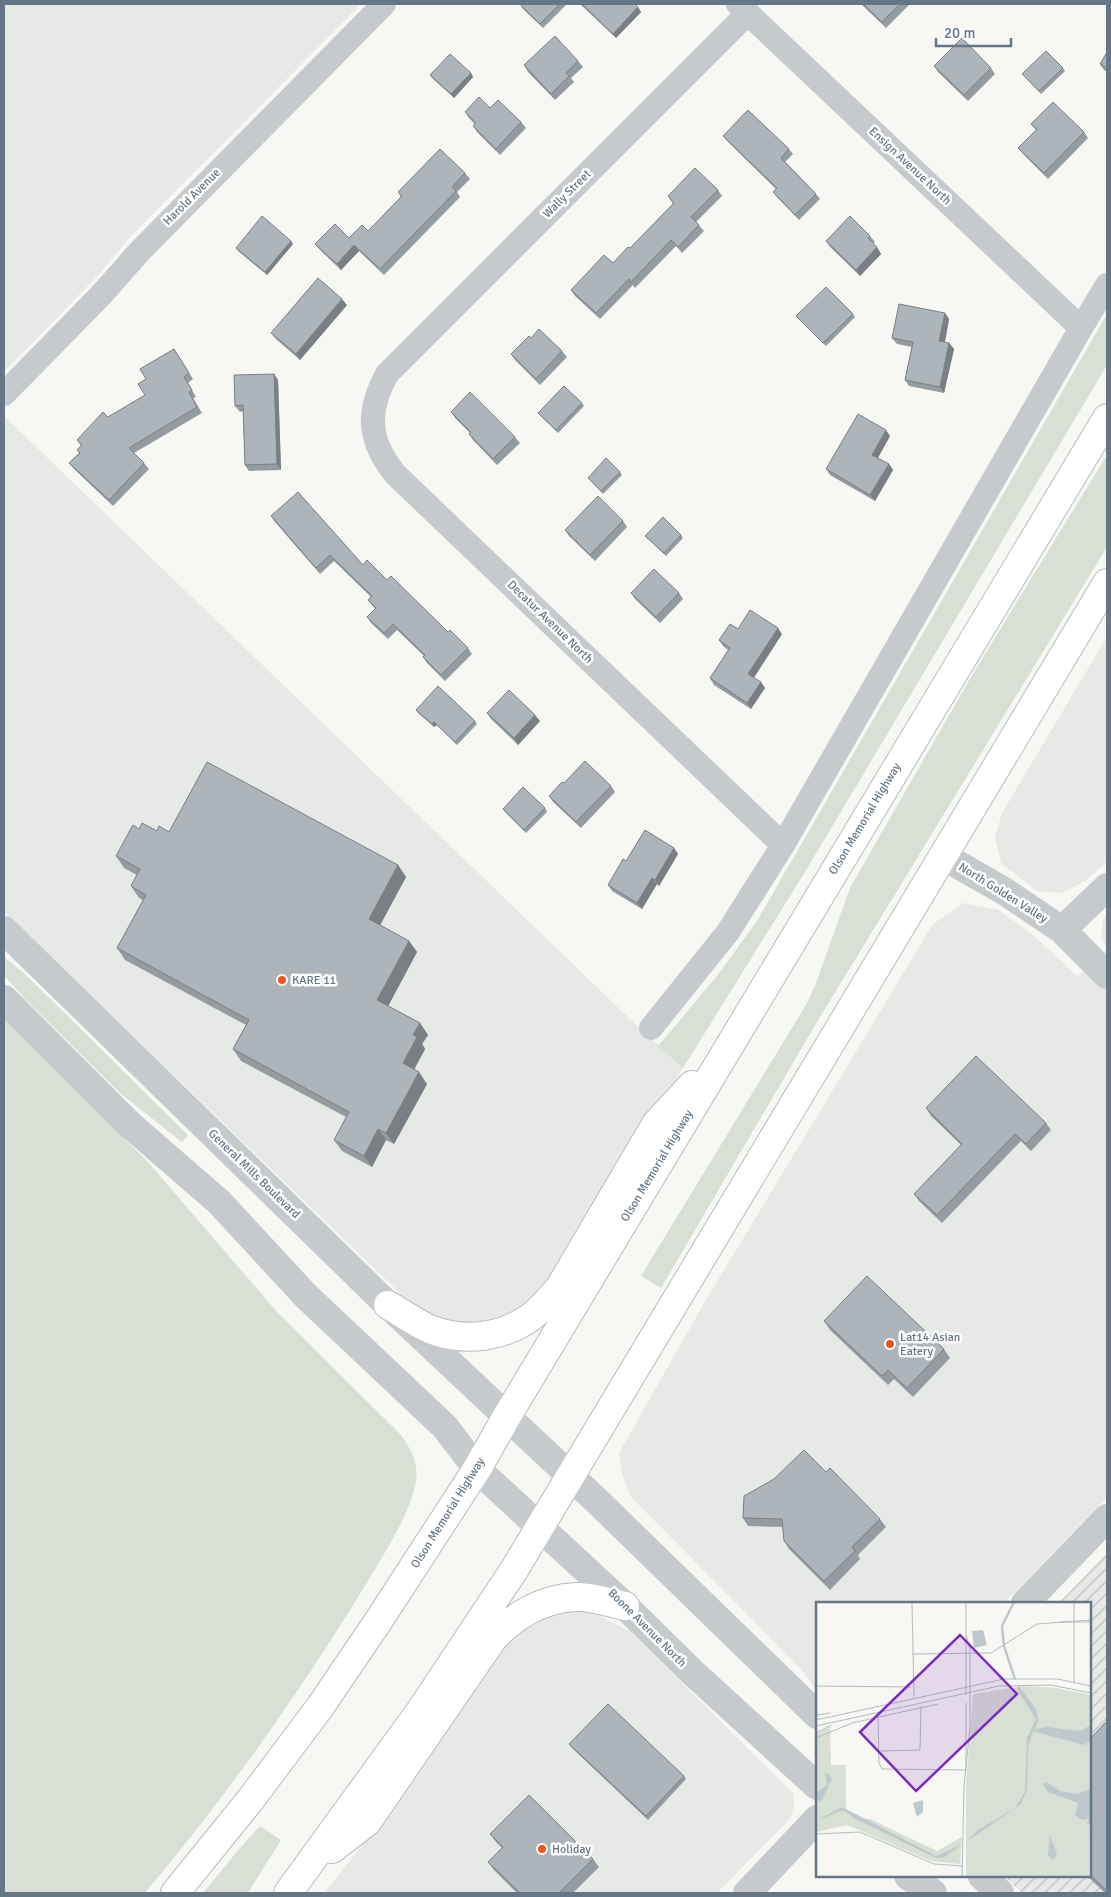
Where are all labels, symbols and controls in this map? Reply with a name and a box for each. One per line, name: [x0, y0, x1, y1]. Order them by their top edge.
scale bar: [936, 15, 1011, 47]
text: 20 m: [944, 24, 975, 42]
street label: Ensign Avenue North: [866, 124, 954, 208]
street label: Harold Avenue: [160, 165, 224, 229]
street label: Wally Street: [540, 167, 594, 221]
street label: Decatur Avenue North: [504, 577, 596, 667]
street label: Olson Memorial Highway: [826, 760, 905, 878]
street label: North Golden Valley: [956, 860, 1051, 927]
place label: KARE 11: [292, 973, 336, 988]
marker: KARE 11: [276, 974, 288, 986]
street label: Olson Memorial Highway: [618, 1107, 697, 1225]
street label: General Mills Boulevard: [205, 1126, 303, 1222]
place label: Lat14 Asian Eatery: [900, 1330, 960, 1359]
marker: Lat14 Asian Eatery: [884, 1338, 896, 1350]
street label: Olson Memorial Highway: [408, 1454, 488, 1571]
street label: Boone Avenue North: [605, 1586, 689, 1670]
inset map: [816, 1602, 1091, 1877]
place label: Holiday: [552, 1842, 591, 1857]
marker: Holiday: [536, 1843, 548, 1855]

